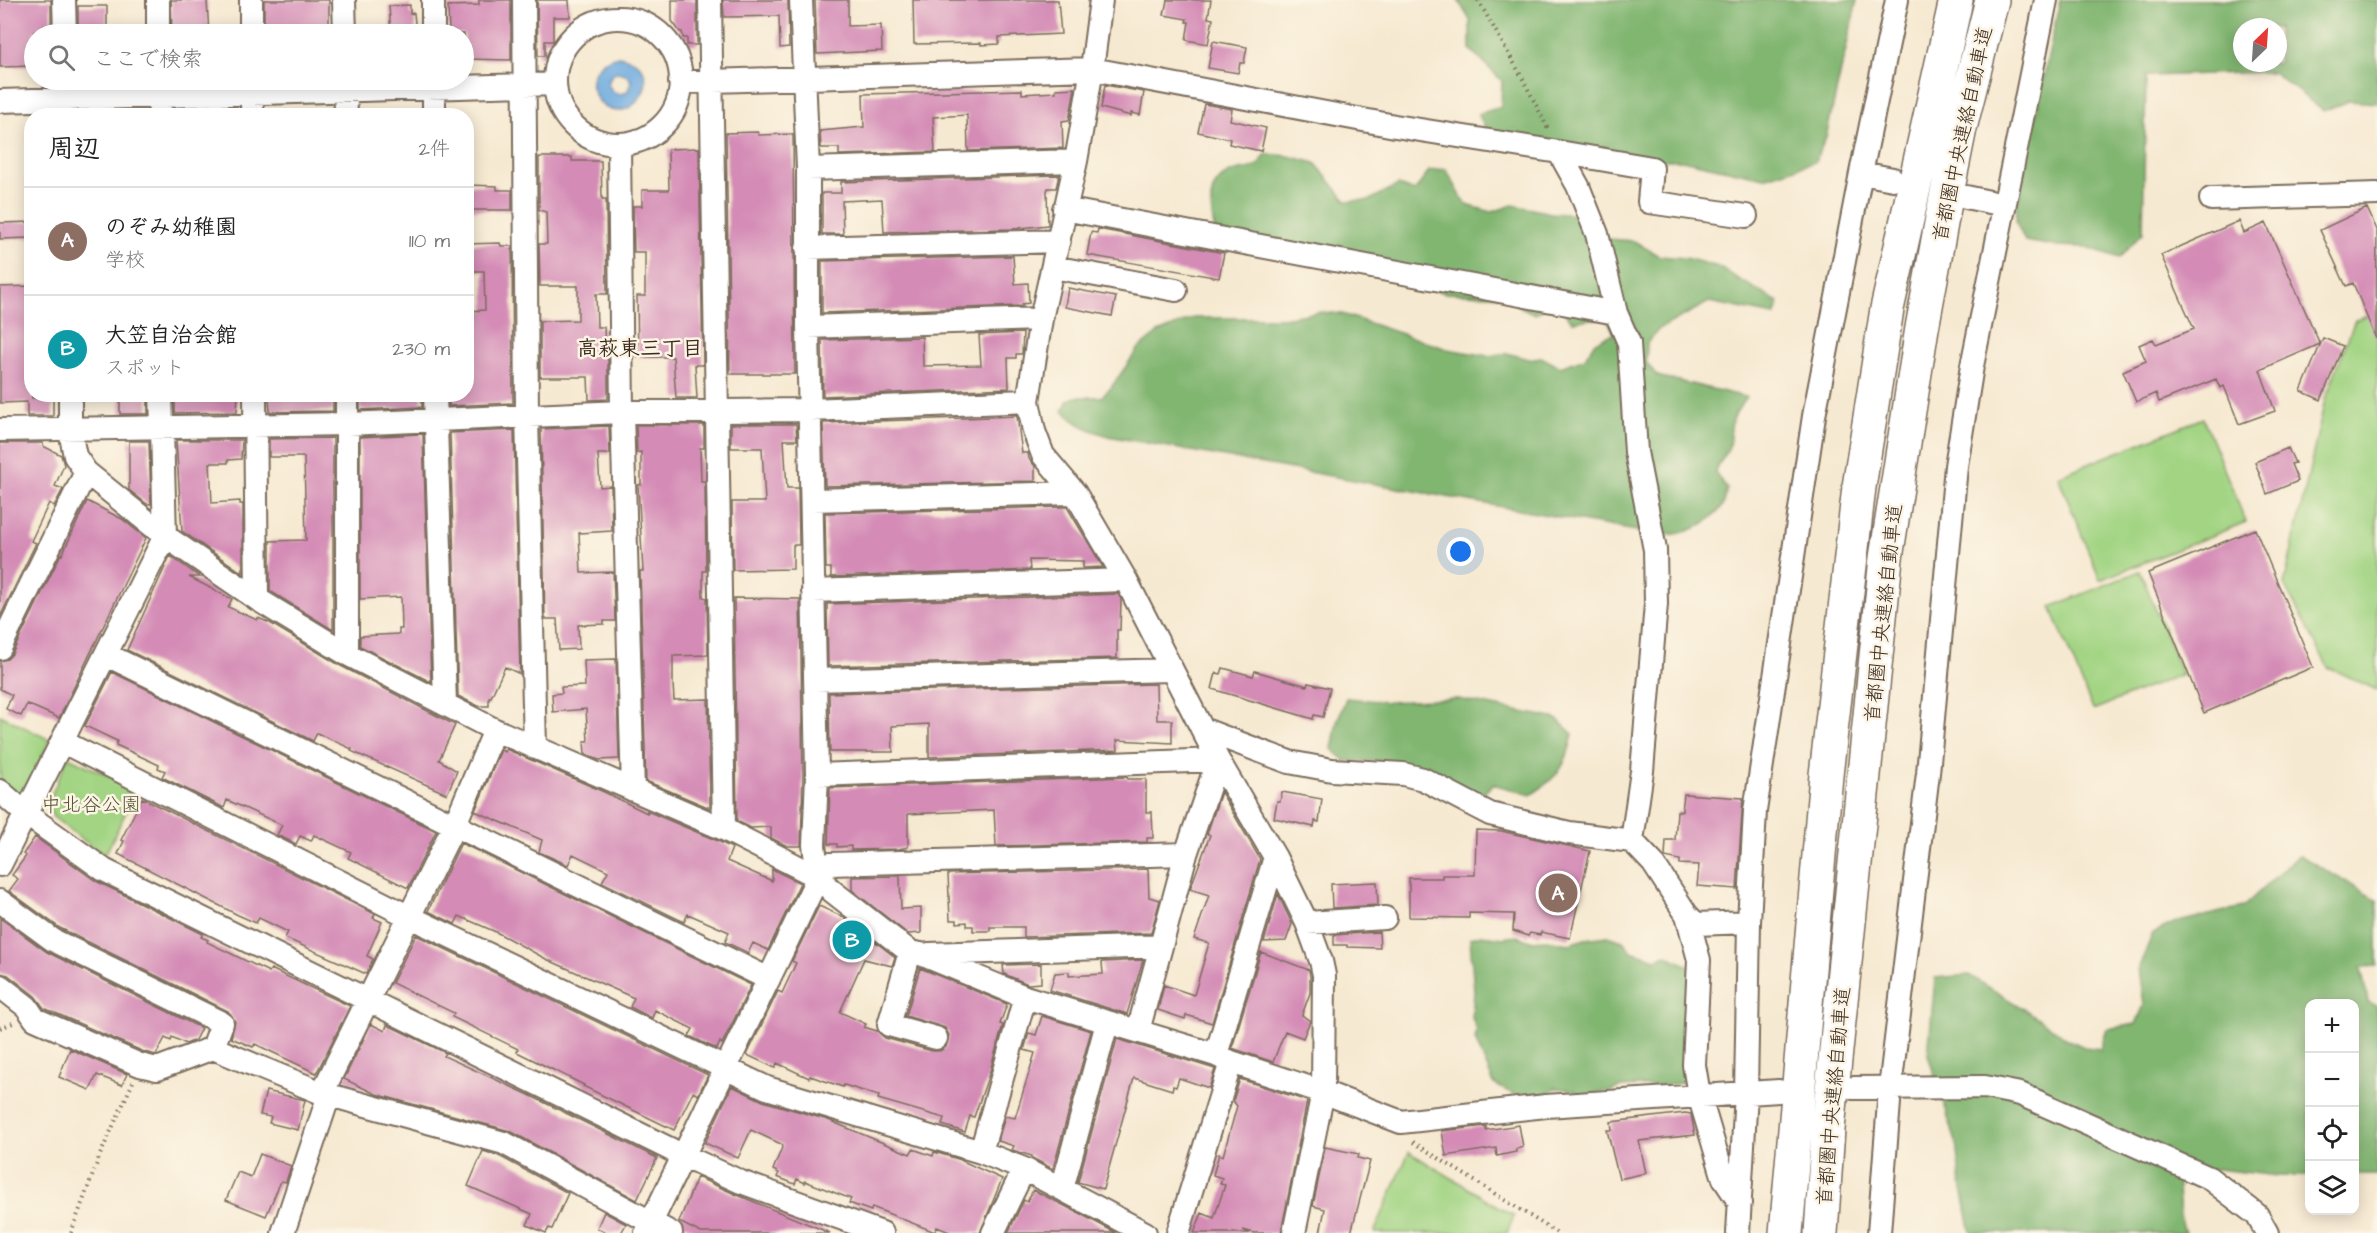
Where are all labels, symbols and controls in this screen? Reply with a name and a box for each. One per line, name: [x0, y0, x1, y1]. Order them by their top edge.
north arrow: [2233, 18, 2287, 72]
search box: [24, 24, 474, 90]
street label: 首都圏中央連絡自動車道: [1926, 24, 2000, 245]
icon: search: [45, 41, 78, 74]
text: ここで検索: [93, 44, 203, 75]
text: 周辺: [48, 131, 100, 167]
text: 2件: [419, 135, 450, 163]
text: のぞみ幼稚園: [105, 212, 237, 243]
text: A: [61, 227, 74, 255]
text: 110 m: [409, 227, 450, 255]
text: 学校: [105, 246, 145, 274]
text: 大笠自治会館: [105, 320, 237, 351]
district label: 高萩東三丁目: [577, 334, 703, 363]
text: B: [60, 335, 75, 363]
text: 230 m: [392, 335, 450, 363]
text: スポット: [105, 354, 185, 382]
street label: 首都圏中央連絡自動車道: [1859, 502, 1909, 724]
your location: [1446, 537, 1475, 566]
park label: 中北谷公園: [41, 791, 141, 819]
pin: A: [1538, 870, 1578, 916]
pin: B: [832, 918, 872, 962]
street label: 首都圏中央連絡自動車道: [1810, 985, 1858, 1207]
map controls: [2305, 999, 2359, 1215]
button: +: [2305, 999, 2359, 1053]
button: −: [2305, 1053, 2359, 1107]
button: locate: [2305, 1107, 2359, 1161]
button: layers: [2305, 1161, 2359, 1215]

